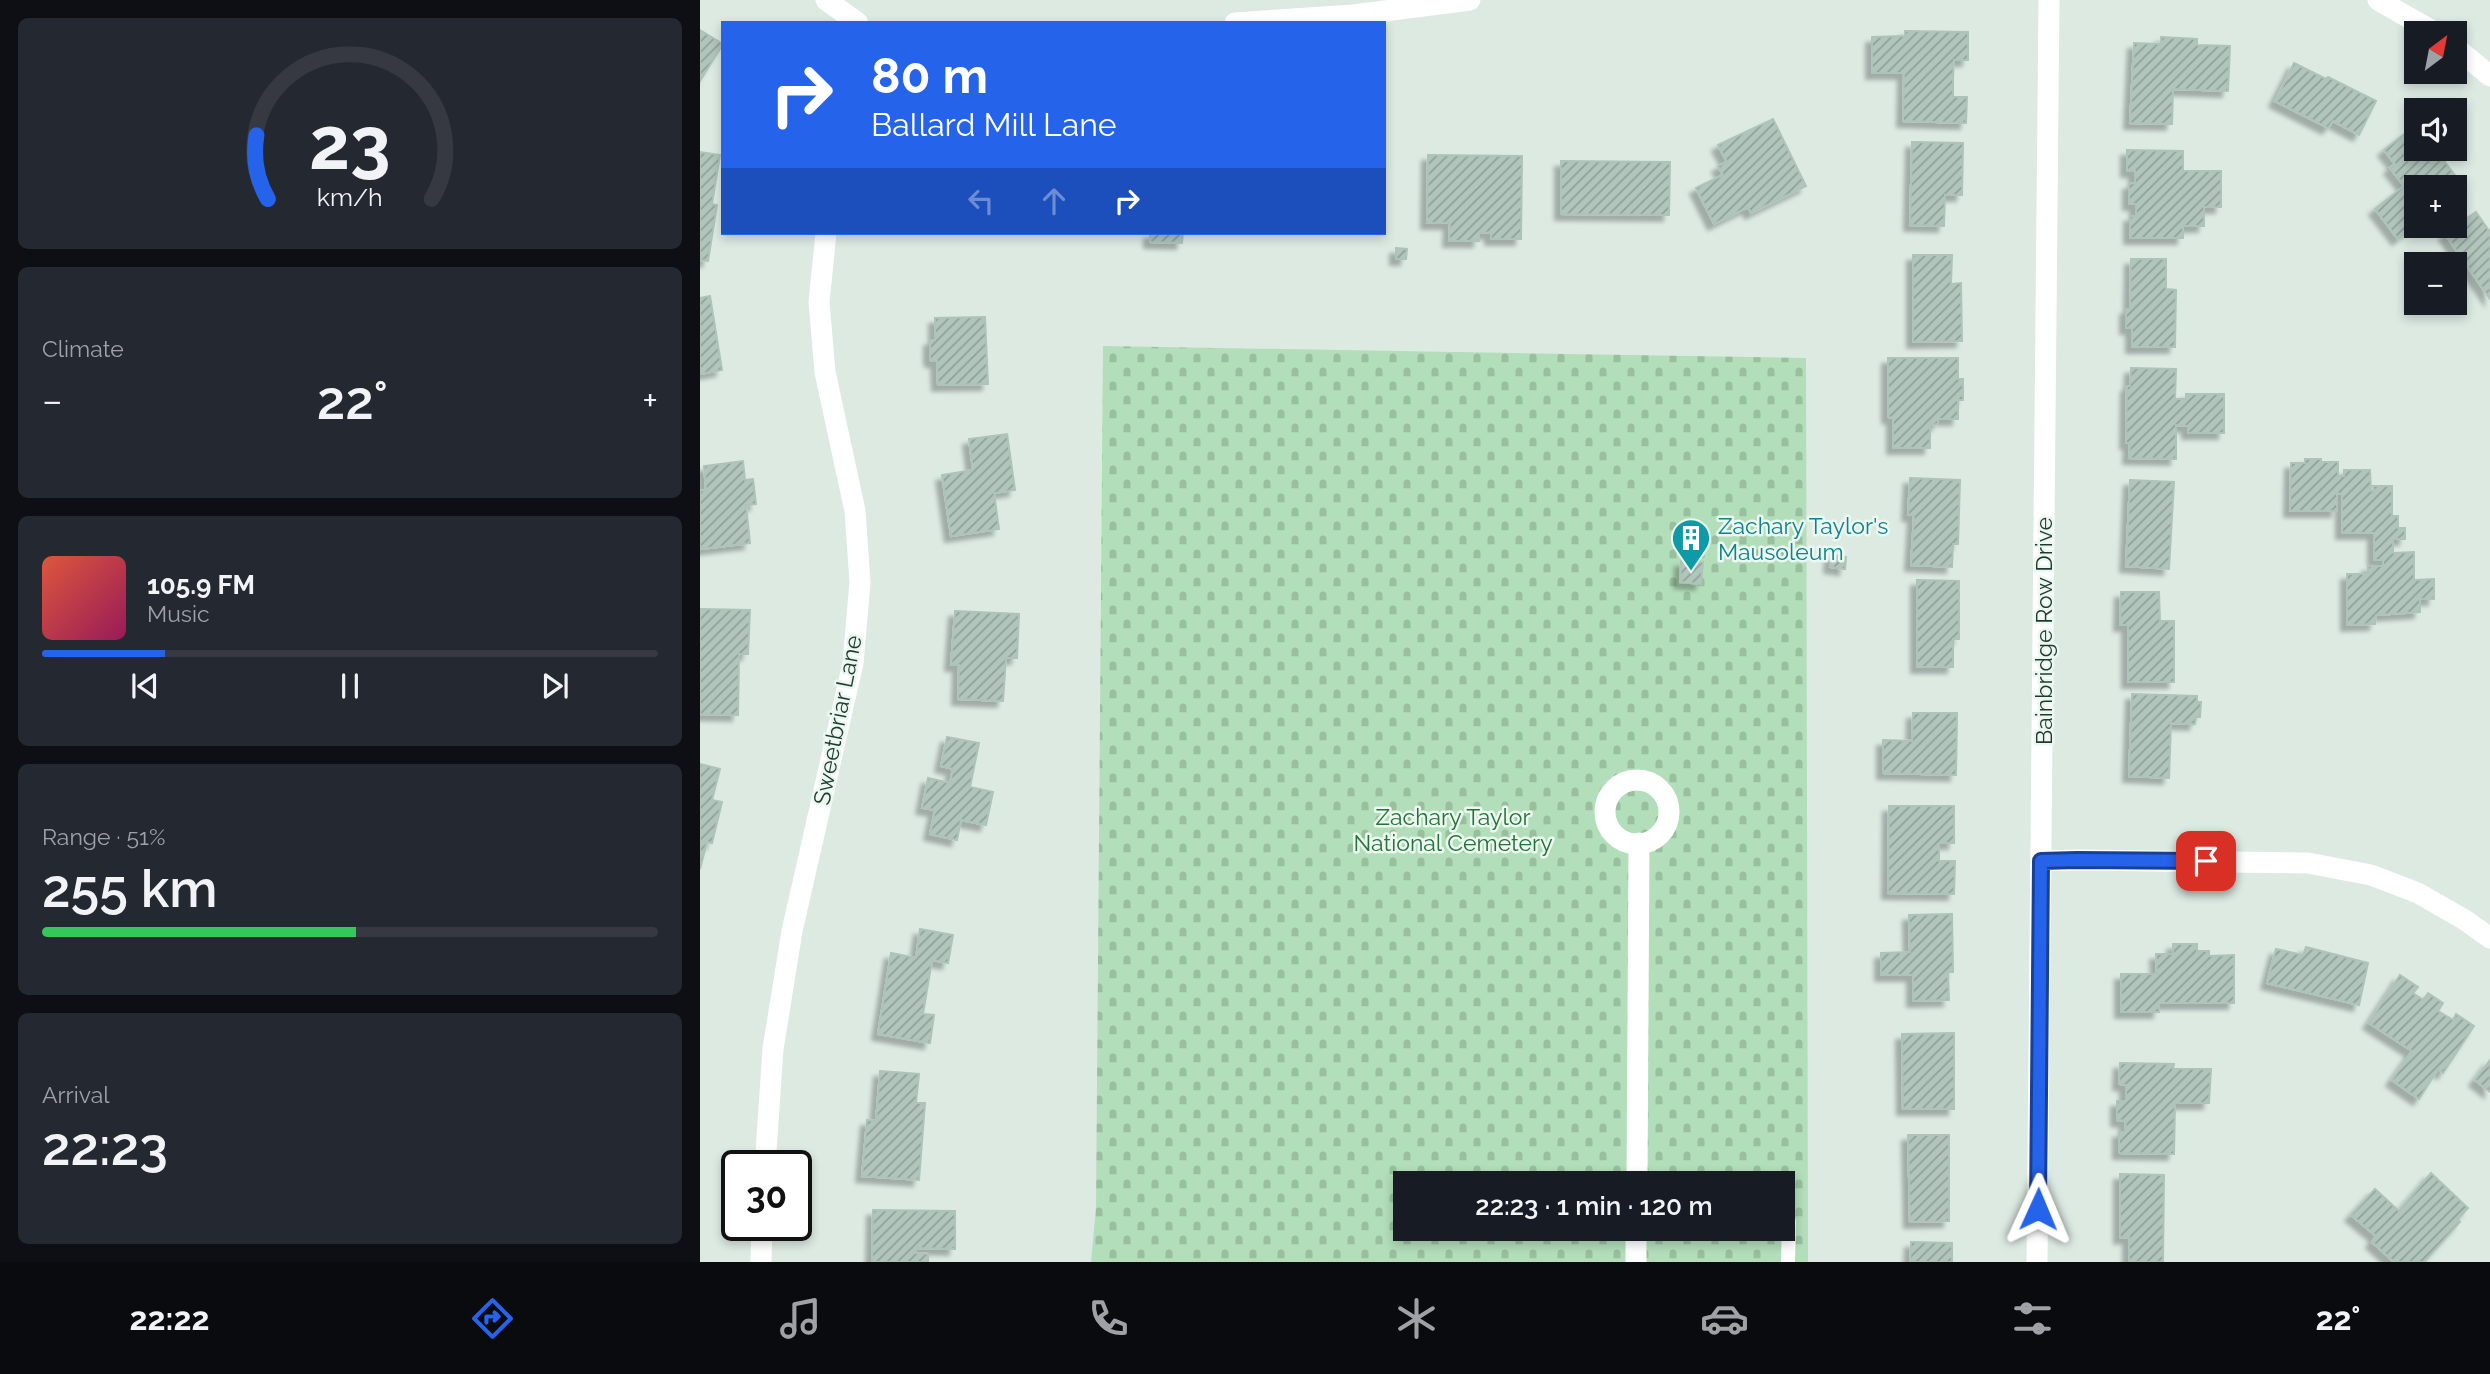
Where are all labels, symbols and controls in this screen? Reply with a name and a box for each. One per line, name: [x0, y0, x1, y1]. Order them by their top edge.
north arrow: [2404, 21, 2468, 84]
map controls: [2404, 21, 2467, 315]
text: 80 m: [871, 47, 988, 104]
icon: right: [756, 49, 847, 140]
button: sound: [2404, 98, 2467, 161]
text: 23: [309, 102, 391, 187]
text: Ballard Mill Lane: [871, 106, 1117, 143]
button: +: [2404, 175, 2467, 238]
text: km/h: [317, 182, 383, 212]
icon: left: [962, 182, 1000, 220]
icon: ahead: [1035, 182, 1073, 220]
icon: right: [1108, 182, 1146, 220]
button: −: [2404, 252, 2467, 315]
text: Climate: [42, 335, 124, 362]
text: 22°: [317, 370, 388, 431]
text: −: [42, 378, 62, 423]
text: +: [642, 378, 658, 423]
place label: Zachary Taylor's Mausoleum: [1718, 512, 1888, 565]
building icon: Zachary Taylor's Mausoleum: [1670, 517, 1712, 572]
street label: Bainbridge Row Drive: [2030, 517, 2057, 745]
text: 105.9 FM: [147, 570, 255, 600]
text: Music: [147, 600, 210, 627]
street label: Sweetbriar Lane: [807, 633, 867, 807]
icon: previous: [126, 667, 164, 705]
icon: pause: [331, 667, 369, 705]
icon: next: [536, 667, 574, 705]
park label: Zachary Taylor National Cemetery: [1353, 803, 1553, 856]
text: Range · 51%: [42, 823, 165, 850]
pin: [2176, 831, 2236, 891]
icon: arrive: [2187, 842, 2225, 880]
text: 255 km: [42, 858, 217, 919]
text: Arrival: [42, 1081, 109, 1108]
text: 22:23: [42, 1116, 168, 1177]
speed limit sign: 30: [721, 1150, 812, 1241]
position arrow: [2001, 1172, 2075, 1246]
text: 22:23 · 1 min · 120 m: [1475, 1191, 1713, 1221]
icon: directions: [468, 1294, 517, 1343]
icon: music: [776, 1294, 825, 1343]
icon: phone: [1084, 1294, 1133, 1343]
icon: climate: [1392, 1294, 1441, 1343]
icon: car: [1700, 1294, 1749, 1343]
icon: filters: [2008, 1294, 2057, 1343]
text: 22:22: [129, 1300, 210, 1337]
text: 22°: [2315, 1300, 2360, 1337]

